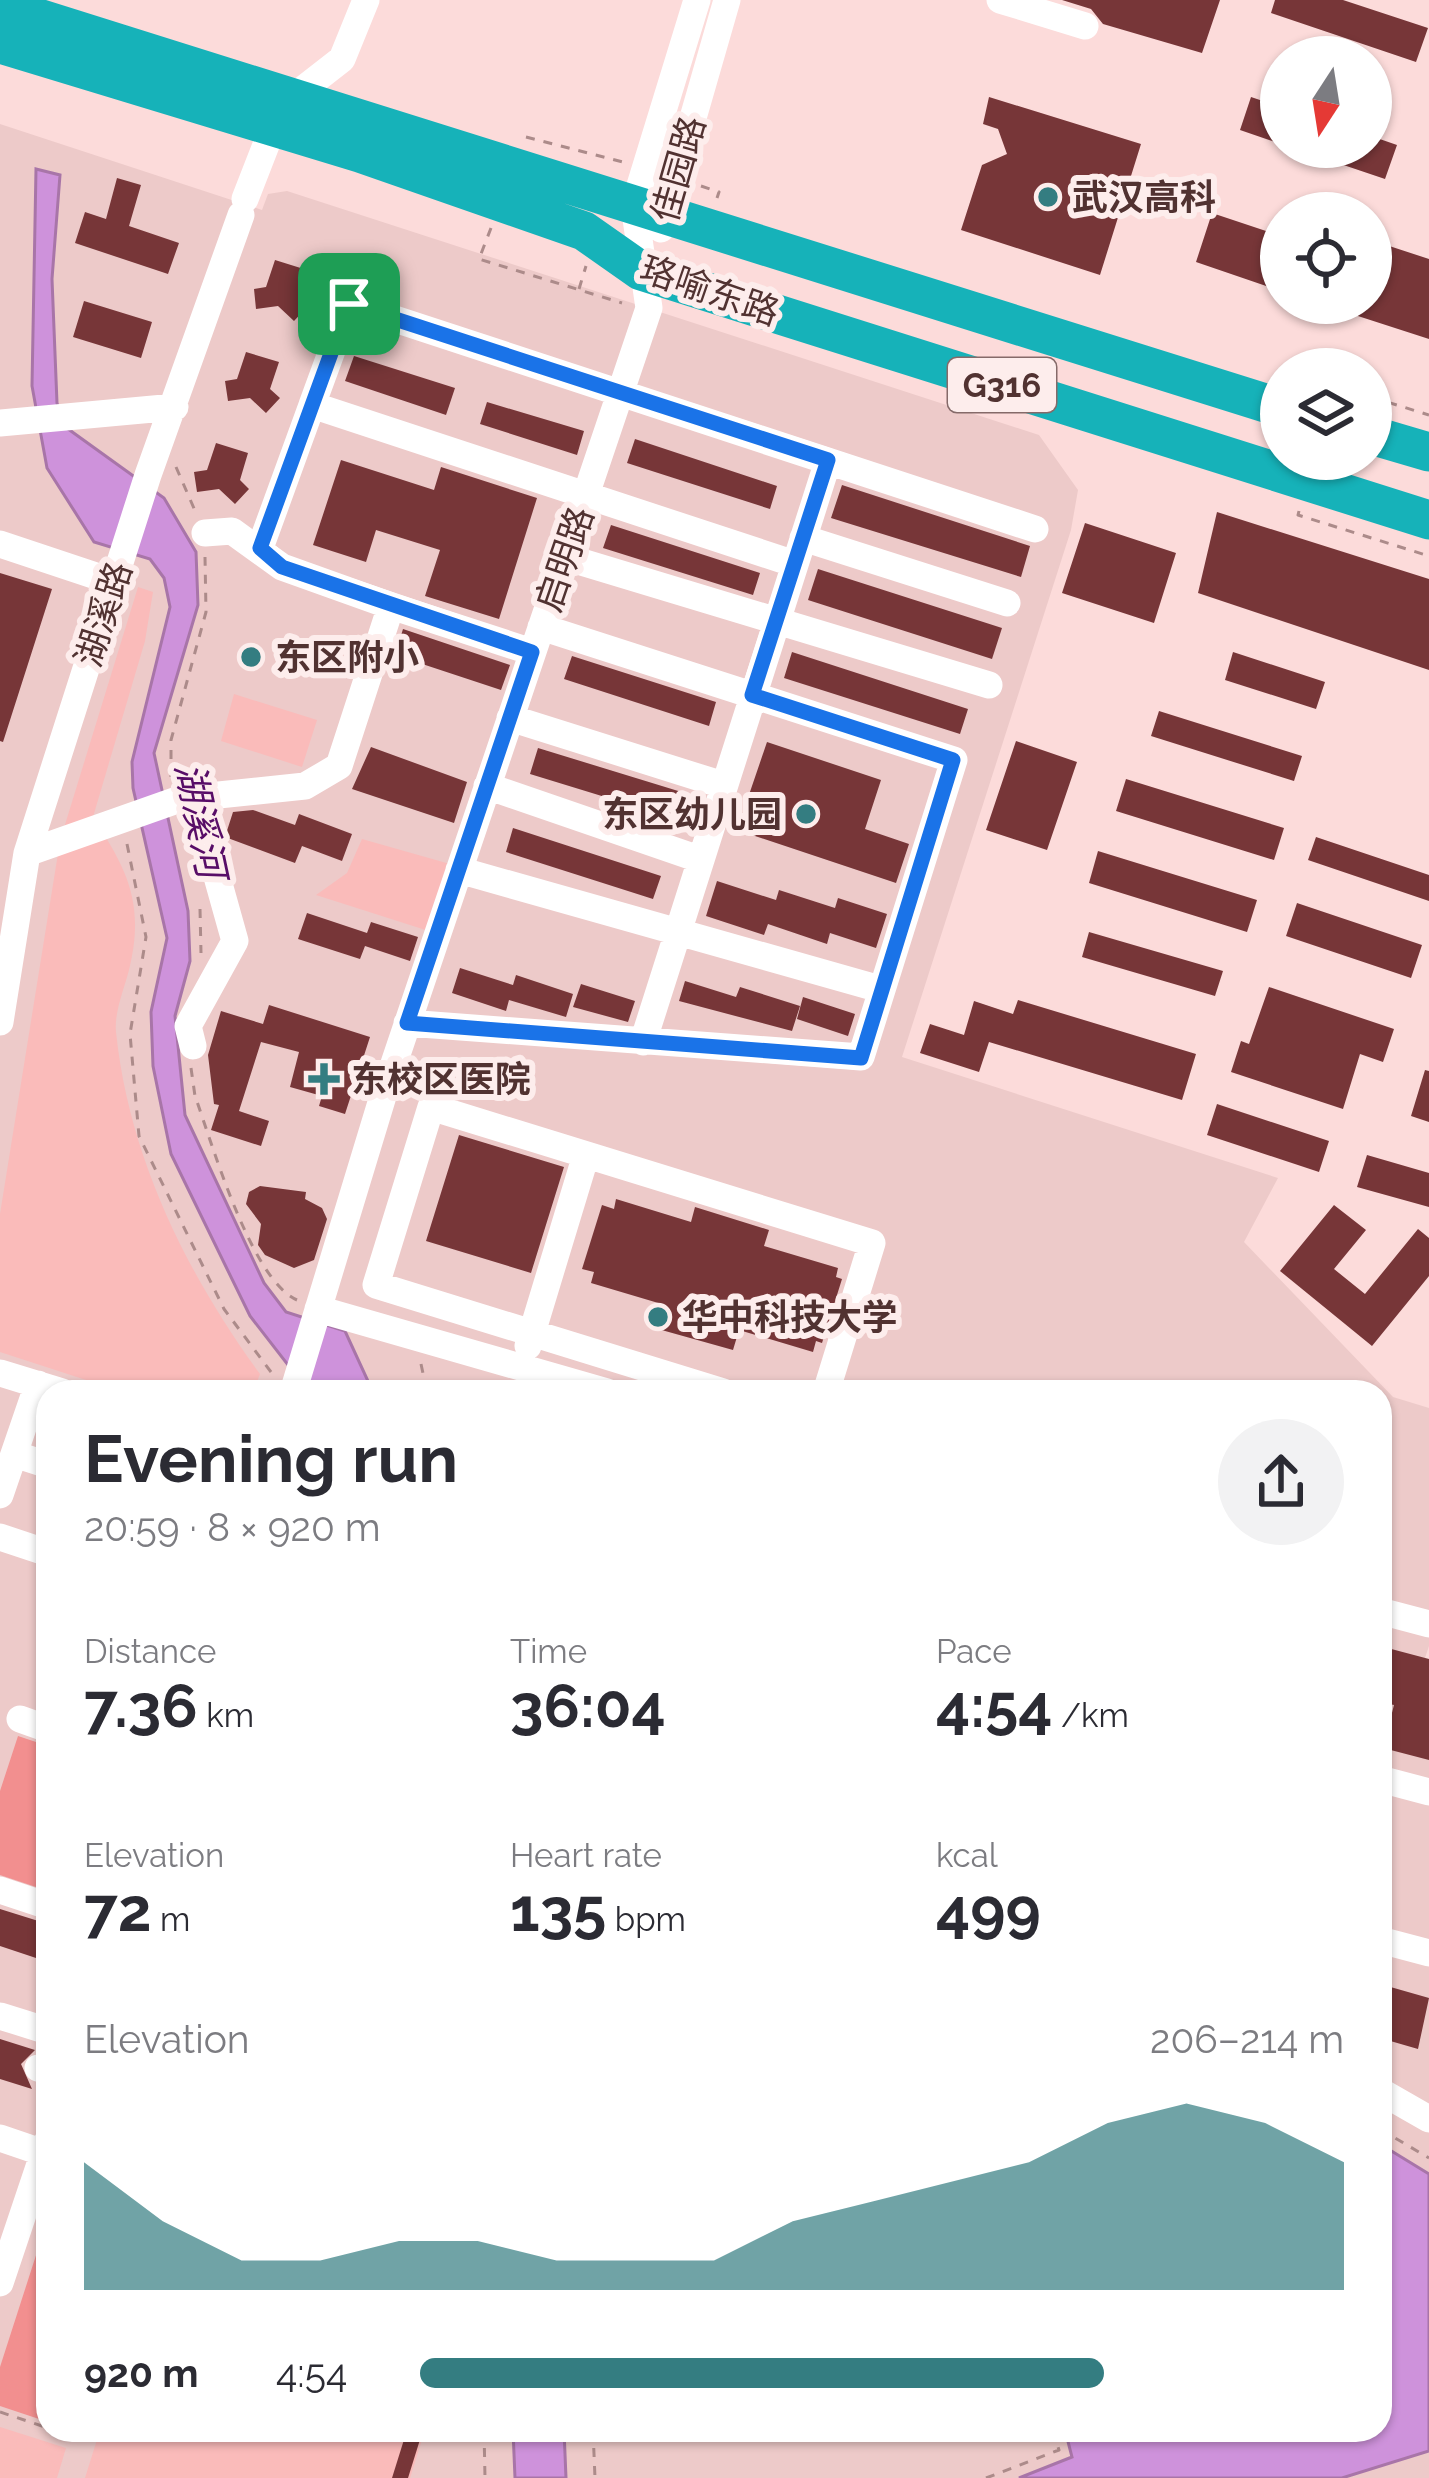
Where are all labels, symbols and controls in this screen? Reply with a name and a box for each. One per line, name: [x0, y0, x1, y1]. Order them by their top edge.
north arrow: [1260, 36, 1392, 168]
map controls: [1260, 36, 1392, 480]
street label: 佳园路: [643, 111, 713, 227]
place label: 武汉高科: [1072, 176, 1216, 218]
marker: 武汉高科: [1035, 184, 1061, 210]
button: locate: [1260, 192, 1392, 324]
street label: 珞喻东路: [635, 247, 785, 333]
pin: [298, 253, 400, 355]
icon: arrive: [316, 271, 382, 337]
button: layers: [1260, 348, 1392, 480]
road number: G316: [948, 358, 1056, 412]
street label: 启明路: [527, 501, 601, 617]
street label: 湖溪路: [66, 556, 140, 672]
place label: 东区附小: [275, 636, 419, 678]
marker: 东区附小: [238, 644, 264, 670]
water label: 湖溪河: [166, 758, 237, 889]
place label: 东区幼儿园: [602, 793, 782, 835]
marker: 东区幼儿园: [793, 801, 819, 827]
place label: 东校区医院: [351, 1058, 531, 1100]
marker: 东校区医院: [308, 1063, 340, 1095]
place label: 华中科技大学: [682, 1296, 898, 1338]
marker: 华中科技大学: [645, 1304, 671, 1330]
button: share: [1218, 1419, 1344, 1545]
text: Evening run: [84, 1420, 458, 1497]
text: 20:59 · 8 × 920 m: [84, 1504, 381, 1550]
text: Distance: [84, 1632, 216, 1671]
text: Time: [510, 1632, 587, 1671]
text: Pace: [936, 1632, 1012, 1671]
text: 7.36: [84, 1671, 198, 1741]
text: 36:04: [510, 1671, 666, 1741]
text: 4:54: [936, 1671, 1053, 1741]
text: km: [198, 1696, 254, 1735]
text: /km: [1053, 1696, 1129, 1735]
text: Elevation: [84, 1836, 224, 1875]
text: Heart rate: [510, 1836, 662, 1875]
text: kcal: [936, 1836, 998, 1875]
text: 72: [84, 1875, 152, 1945]
text: 135: [510, 1875, 606, 1945]
text: 499: [936, 1875, 1041, 1945]
text: m: [152, 1900, 190, 1939]
text: bpm: [606, 1900, 686, 1939]
text: Elevation: [84, 2016, 250, 2062]
text: 206–214 m: [1150, 2016, 1344, 2062]
text: 920 m: [84, 2350, 199, 2396]
text: 4:54: [276, 2350, 347, 2396]

